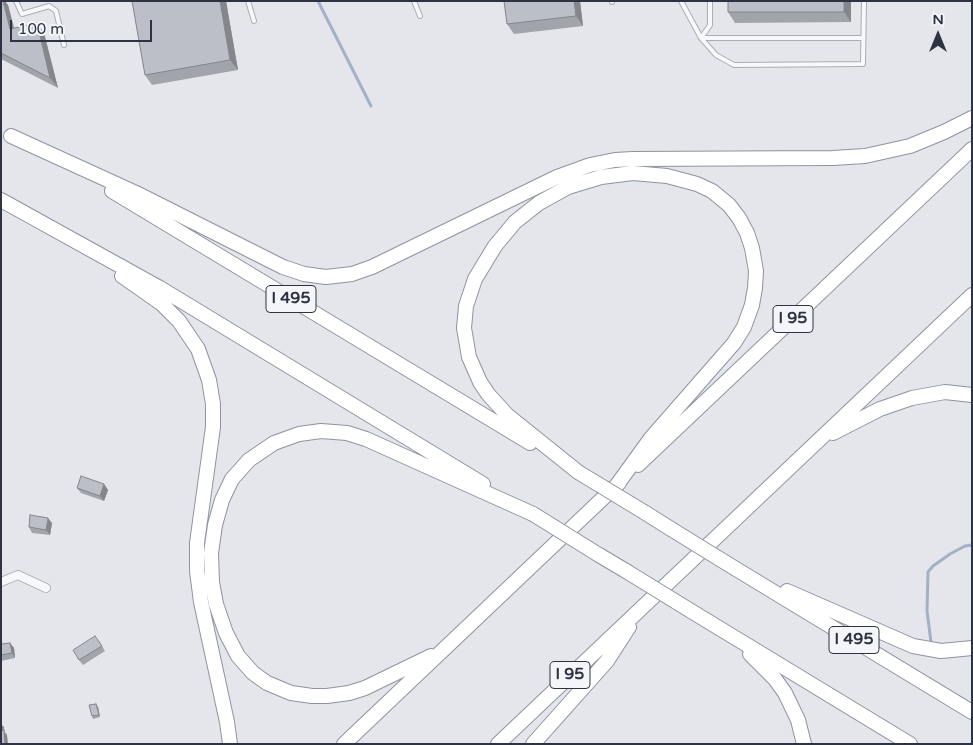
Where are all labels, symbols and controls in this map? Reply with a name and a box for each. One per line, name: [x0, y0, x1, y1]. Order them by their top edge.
scale bar: [12, 10, 155, 42]
north arrow: [913, 10, 963, 60]
text: N: [932, 11, 944, 28]
text: 100 m: [18, 20, 64, 38]
road number: I 495: [266, 286, 316, 312]
road number: I 95: [773, 306, 813, 332]
road number: I 495: [829, 626, 879, 654]
road number: I 95: [550, 662, 590, 688]

